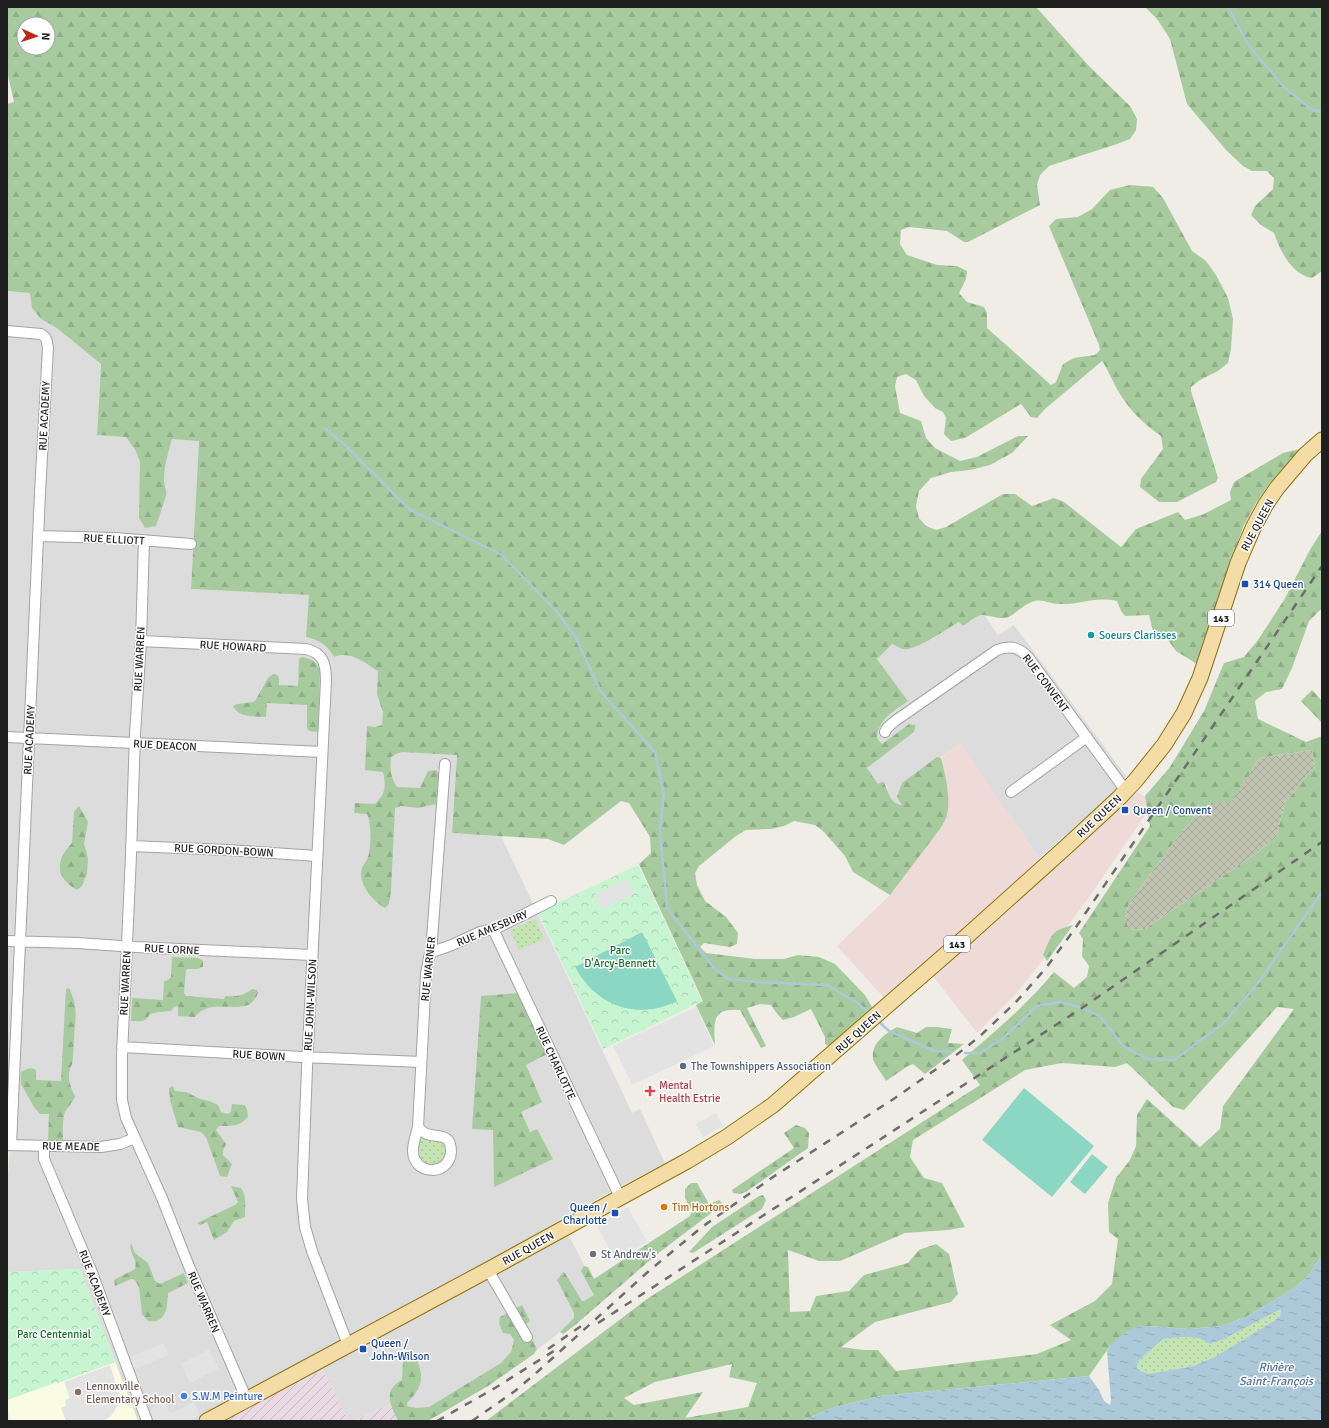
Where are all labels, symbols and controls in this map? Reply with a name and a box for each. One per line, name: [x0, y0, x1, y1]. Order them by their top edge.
north arrow: [16, 16, 56, 56]
text: N: [39, 32, 52, 41]
street label: RUE ACADEMY: [36, 380, 53, 451]
street label: RUE QUEEN: [1238, 497, 1277, 553]
street label: RUE ELLIOTT: [83, 531, 145, 548]
place label: 314 Queen: [1253, 578, 1303, 591]
marker: 314 Queen: [1240, 579, 1250, 589]
road number: 143: [1208, 610, 1234, 626]
street label: RUE WARREN: [131, 626, 148, 692]
place label: Soeurs Clarisses: [1099, 629, 1176, 642]
marker: Soeurs Clarisses: [1086, 630, 1096, 640]
street label: RUE HOWARD: [199, 638, 267, 655]
street label: RUE CONVENT: [1020, 652, 1072, 715]
street label: RUE ACADEMY: [21, 704, 38, 775]
street label: RUE DEACON: [133, 737, 197, 754]
street label: RUE QUEEN: [1074, 792, 1125, 841]
place label: Queen / Convent: [1133, 804, 1211, 817]
marker: Queen / Convent: [1120, 805, 1130, 815]
street label: RUE GORDON-BOWN: [174, 841, 274, 860]
street label: RUE AMESBURY: [455, 907, 530, 949]
street label: RUE WARNER: [419, 936, 438, 1002]
road number: 143: [944, 936, 970, 952]
street label: RUE LORNE: [144, 942, 200, 957]
park label: Parc D'Arcy-Bennett: [584, 944, 656, 970]
street label: RUE WARREN: [117, 950, 134, 1016]
street label: RUE JOHN-WILSON: [302, 959, 319, 1051]
street label: RUE QUEEN: [833, 1009, 884, 1056]
street label: RUE CHARLOTTE: [533, 1024, 578, 1102]
street label: RUE BOWN: [232, 1048, 286, 1063]
place label: The Townshippers Association: [691, 1060, 831, 1073]
marker: The Townshippers Association: [678, 1061, 688, 1071]
place label: Mental Health Estrie: [659, 1079, 720, 1105]
marker: Mental Health Estrie: [644, 1085, 656, 1097]
street label: RUE MEADE: [42, 1139, 100, 1154]
place label: Queen / Charlotte: [563, 1201, 607, 1227]
place label: Tim Hortons: [672, 1201, 729, 1214]
marker: Tim Hortons: [659, 1202, 669, 1212]
marker: Queen / Charlotte: [610, 1208, 620, 1218]
street label: RUE QUEEN: [500, 1229, 556, 1268]
street label: RUE ACADEMY: [76, 1248, 113, 1319]
place label: St Andrew's: [601, 1248, 656, 1261]
marker: St Andrew's: [588, 1249, 598, 1259]
street label: RUE WARREN: [185, 1270, 222, 1335]
park label: Parc Centennial: [17, 1328, 91, 1341]
place label: Queen / John-Wilson: [371, 1337, 430, 1363]
marker: Queen / John-Wilson: [358, 1344, 368, 1354]
water label: Rivière Saint-François: [1239, 1360, 1315, 1389]
place label: Lennoxville Elementary School: [86, 1380, 174, 1406]
marker: Lennoxville Elementary School: [73, 1387, 83, 1397]
place label: S.W.M Peinture: [192, 1390, 263, 1403]
marker: S.W.M Peinture: [179, 1391, 189, 1401]

